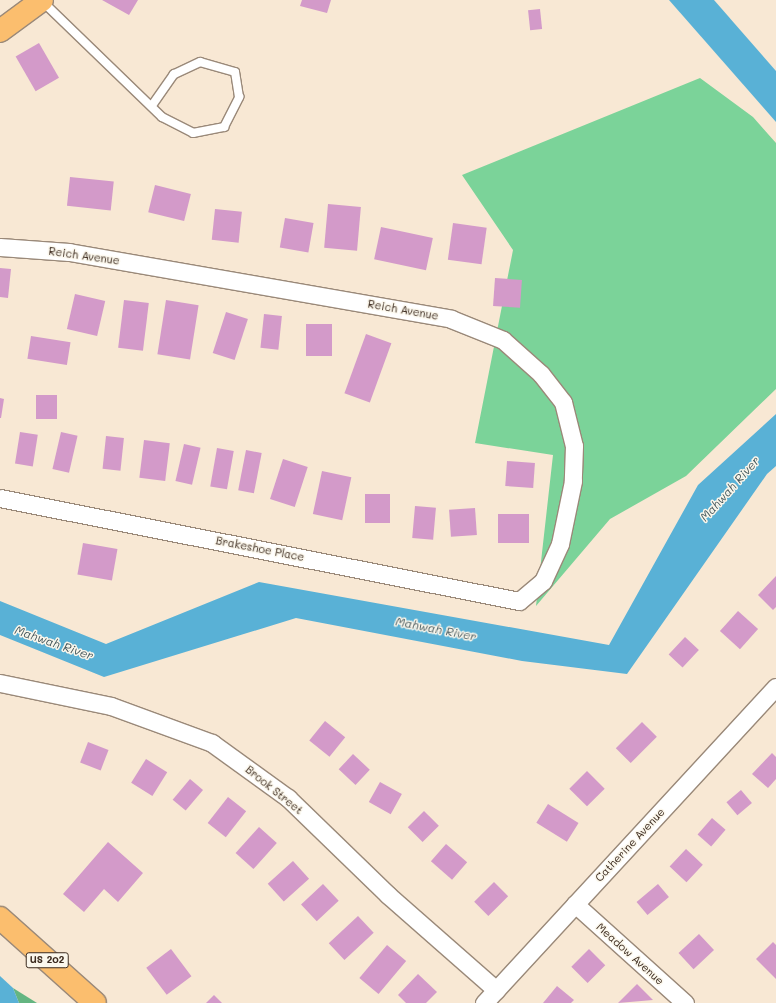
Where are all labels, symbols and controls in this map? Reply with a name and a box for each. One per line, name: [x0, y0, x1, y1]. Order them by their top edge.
street label: Reich Avenue: [48, 244, 120, 268]
street label: Reich Avenue: [367, 297, 439, 323]
water label: Mahwah River: [697, 454, 763, 524]
street label: Brakeshoe Place: [215, 534, 305, 564]
water label: Mahwah River: [394, 614, 478, 644]
water label: Mahwah River: [13, 623, 95, 663]
street label: Brook Street: [243, 763, 305, 817]
street label: Catherine Avenue: [592, 805, 668, 885]
street label: Meadow Avenue: [594, 920, 666, 988]
road number: US 202: [25, 952, 69, 968]

